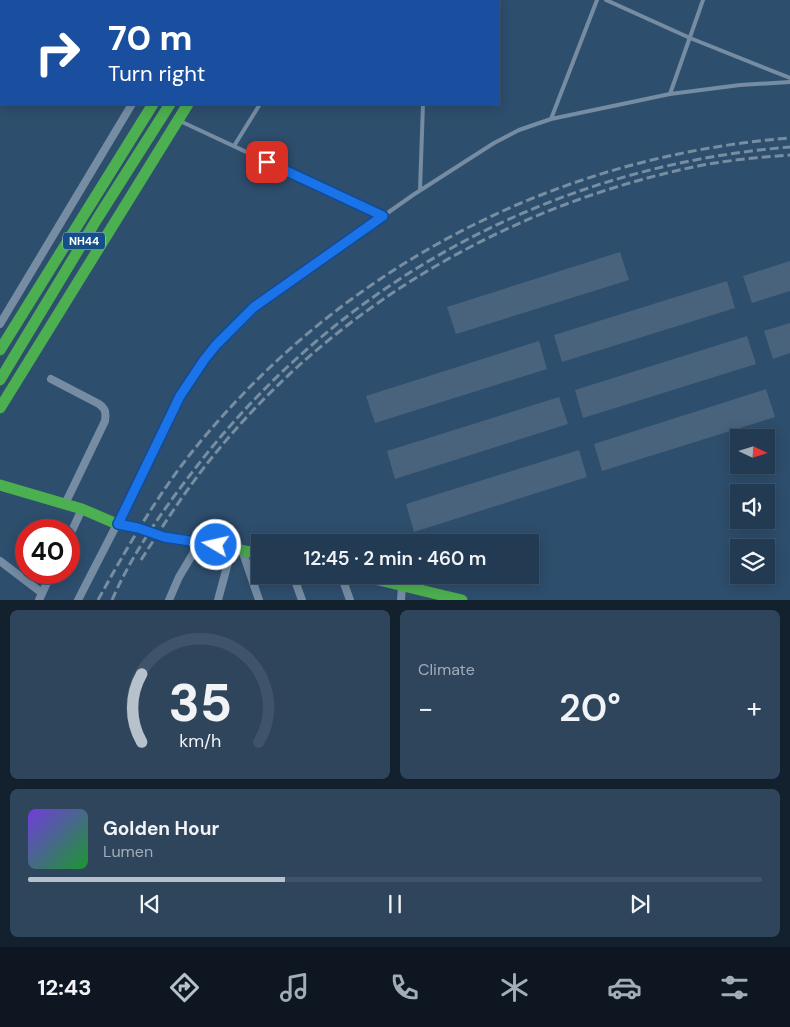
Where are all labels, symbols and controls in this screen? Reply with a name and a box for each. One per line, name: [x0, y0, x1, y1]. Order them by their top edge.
text: 70 m: [108, 15, 192, 61]
icon: right: [25, 20, 90, 85]
text: Turn right: [108, 59, 205, 88]
pin: [246, 141, 288, 183]
icon: arrive: [253, 148, 281, 176]
road number: NH44: [63, 232, 105, 250]
north arrow: [730, 429, 775, 474]
map controls: [730, 429, 775, 584]
button: sound: [730, 484, 775, 529]
position arrow: [189, 518, 241, 570]
speed limit sign: 40: [15, 519, 80, 584]
button: layers: [730, 539, 775, 584]
text: 12:45 · 2 min · 460 m: [304, 546, 486, 571]
text: Climate: [418, 659, 475, 680]
text: 35: [168, 669, 232, 737]
text: 20°: [559, 683, 621, 733]
text: −: [418, 690, 433, 727]
text: +: [747, 690, 762, 727]
text: km/h: [179, 729, 221, 753]
text: Golden Hour: [103, 816, 219, 841]
text: Lumen: [103, 841, 153, 862]
icon: previous: [136, 890, 164, 918]
icon: pause: [381, 890, 409, 918]
icon: next: [626, 890, 654, 918]
icon: directions: [167, 970, 202, 1005]
icon: music: [277, 970, 312, 1005]
icon: phone: [387, 970, 422, 1005]
icon: climate: [497, 970, 532, 1005]
icon: car: [607, 970, 642, 1005]
icon: filters: [717, 970, 752, 1005]
text: 12:43: [38, 973, 91, 1002]

